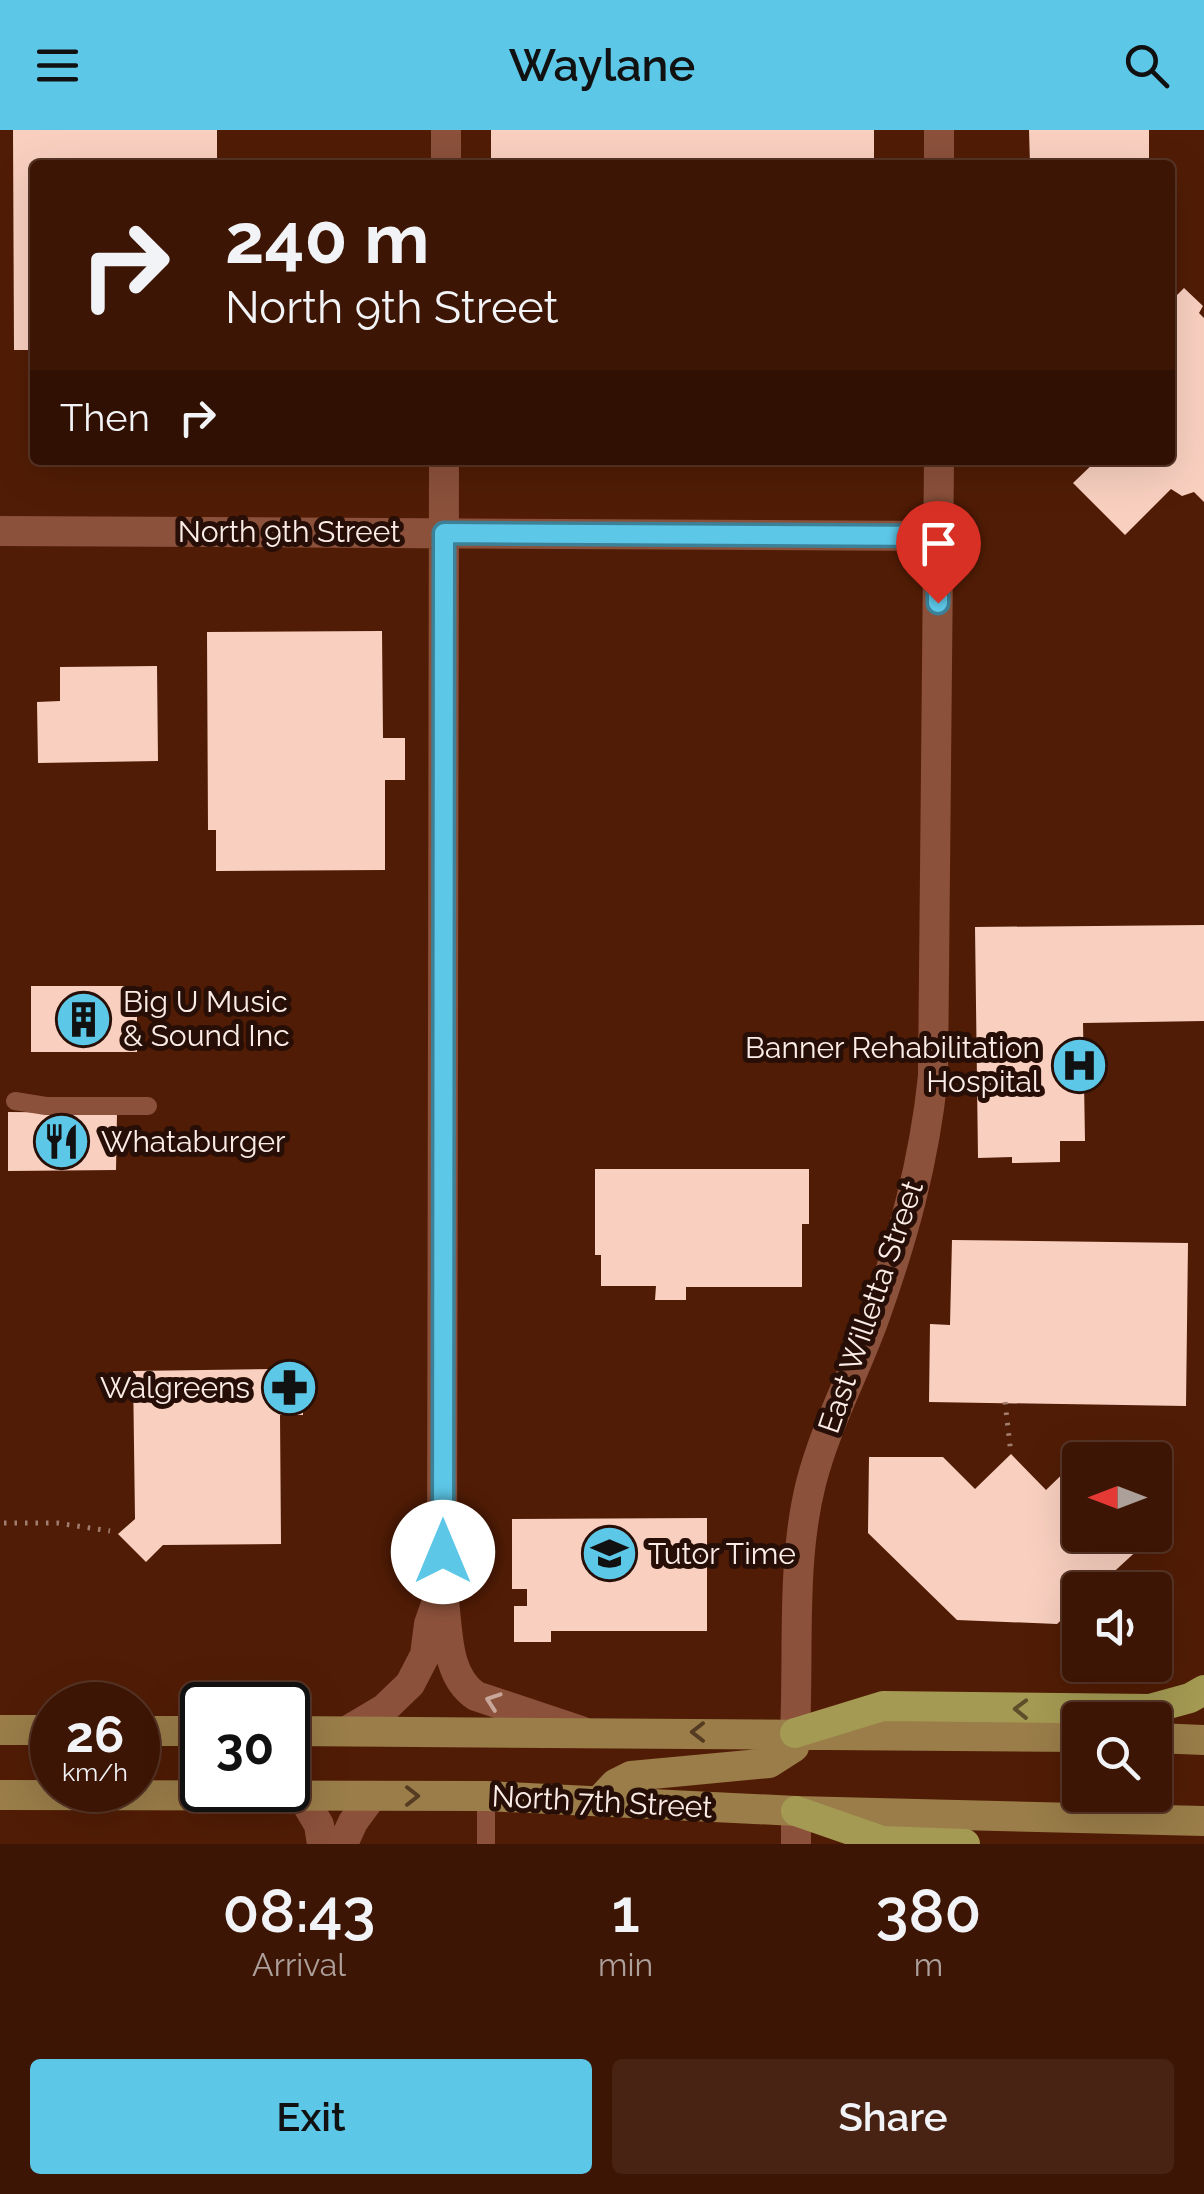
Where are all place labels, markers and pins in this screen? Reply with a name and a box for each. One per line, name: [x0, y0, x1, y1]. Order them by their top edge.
pin: [896, 501, 981, 604]
place label: Big U Music & Sound Inc: [123, 984, 290, 1053]
building icon: Big U Music & Sound Inc: [54, 989, 114, 1049]
place label: Banner Rehabilitation Hospital: [745, 1030, 1041, 1099]
hospital icon: Banner Rehabilitation Hospital: [1049, 1035, 1109, 1095]
restaurant icon: Whataburger: [32, 1112, 92, 1172]
place label: Whataburger: [101, 1124, 286, 1159]
pharmacy icon: Walgreens: [259, 1358, 319, 1418]
place label: Walgreens: [100, 1370, 250, 1405]
school or university icon: Tutor Time: [579, 1524, 639, 1584]
place label: Tutor Time: [648, 1536, 796, 1571]

